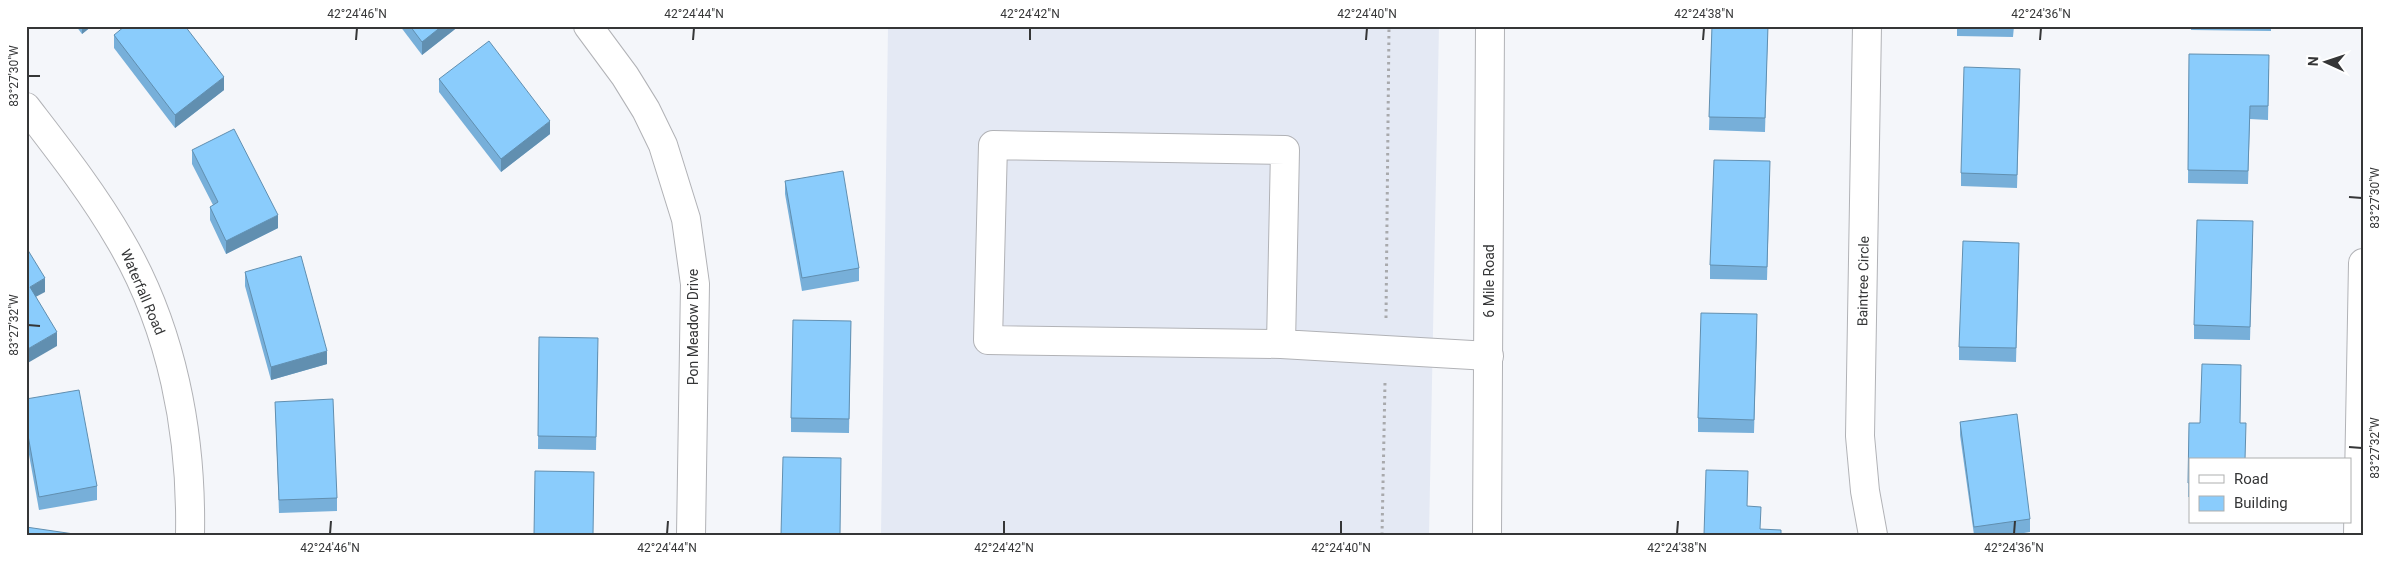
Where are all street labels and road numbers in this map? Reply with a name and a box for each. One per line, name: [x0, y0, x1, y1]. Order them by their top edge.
street label: Baintree Circle: [1854, 236, 1872, 326]
street label: 6 Mile Road: [1481, 244, 1497, 318]
street label: Waterfall Road: [118, 247, 168, 337]
street label: Pon Meadow Drive: [685, 269, 701, 385]

